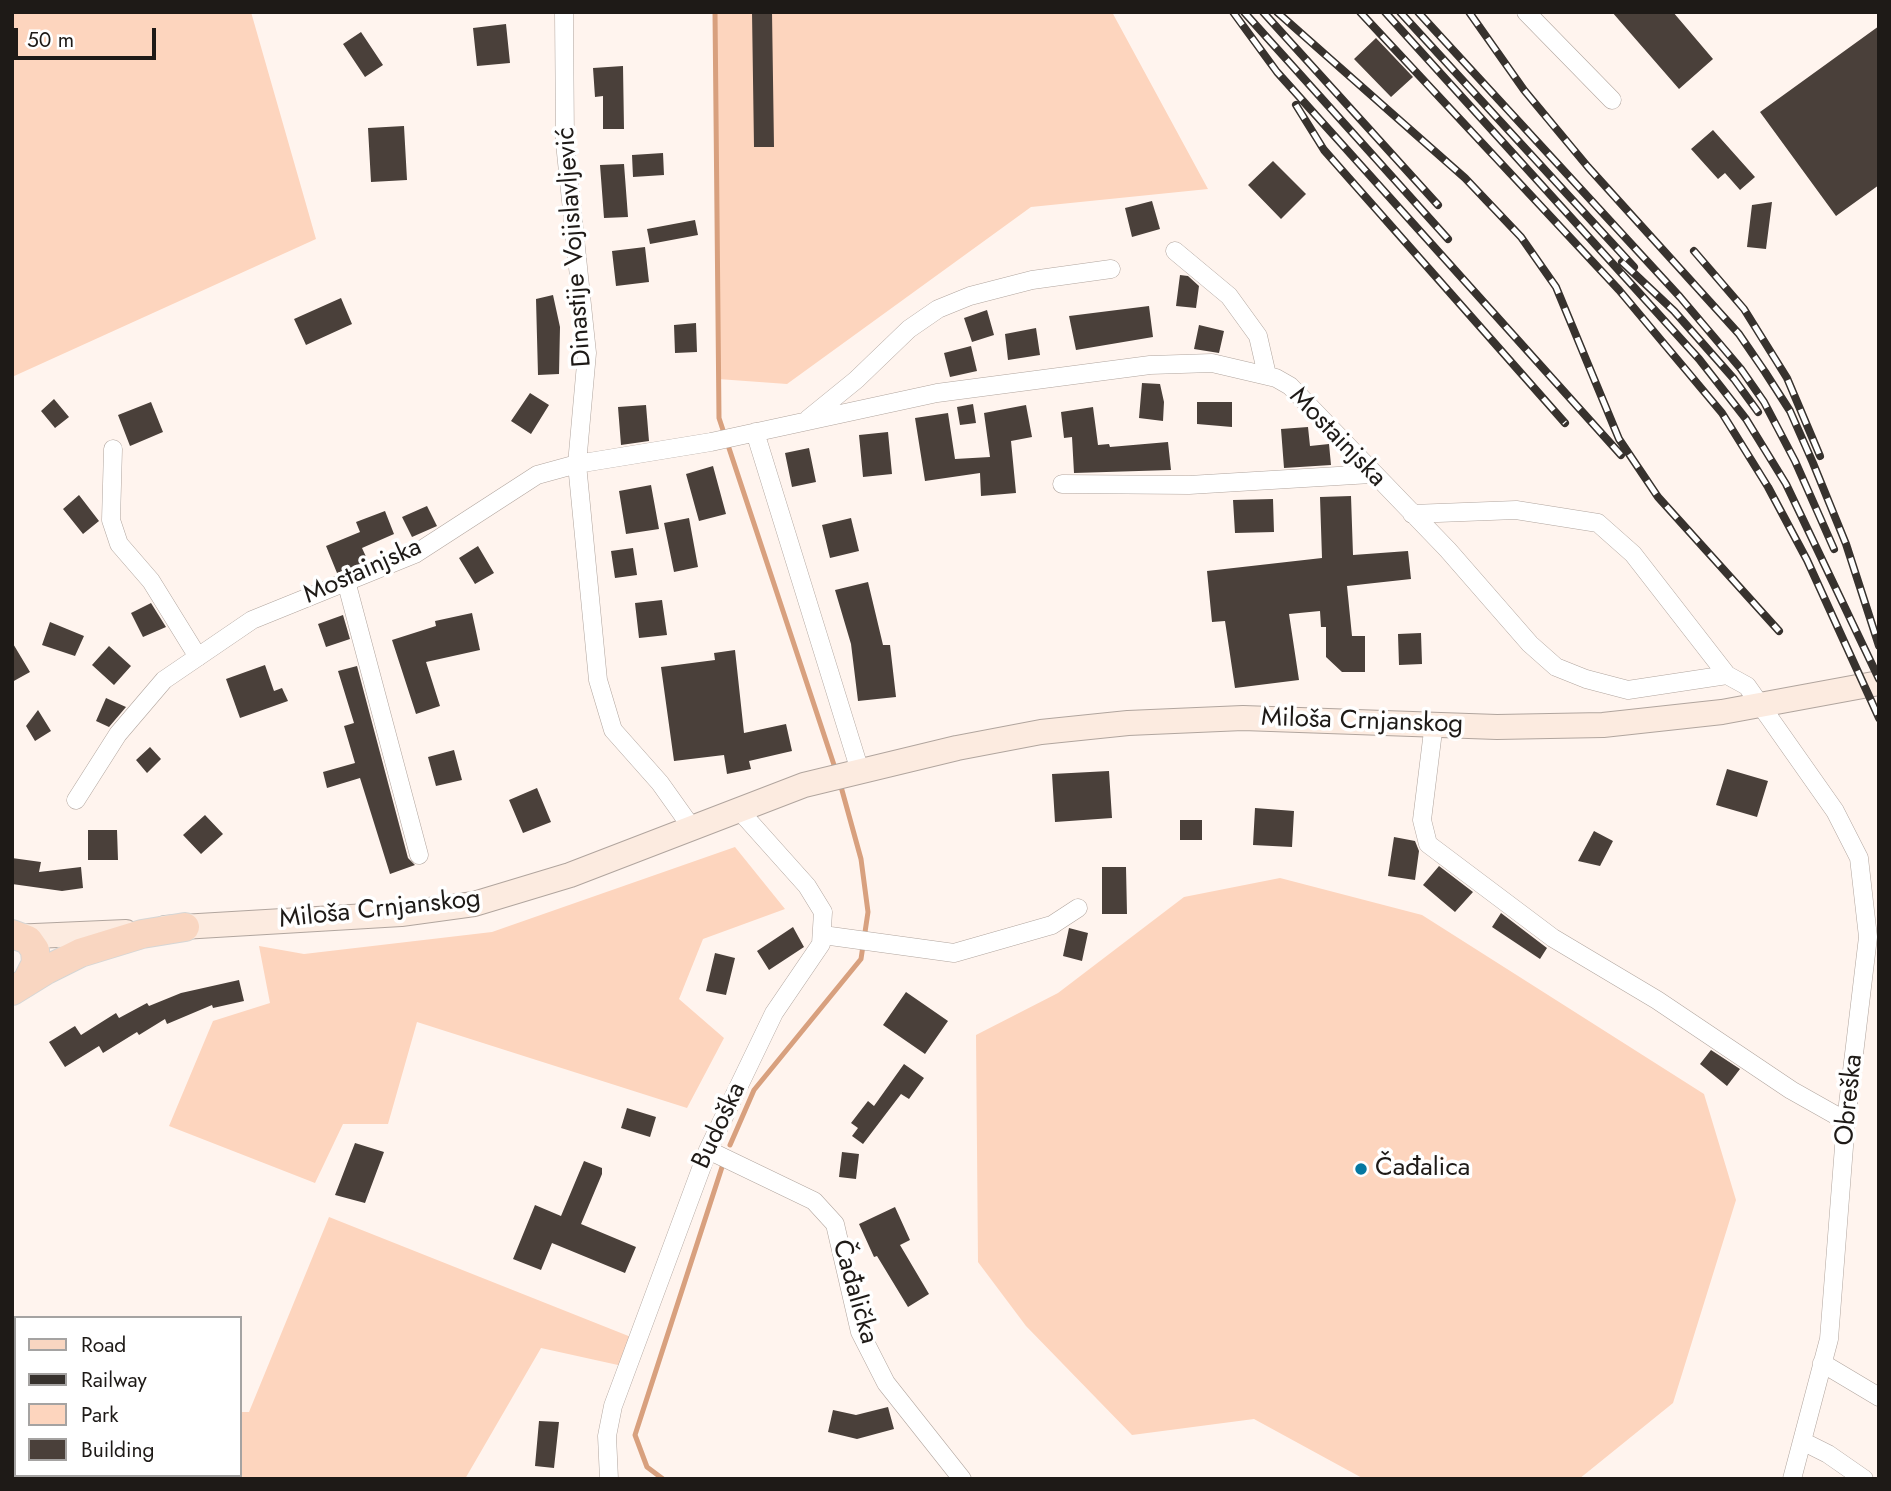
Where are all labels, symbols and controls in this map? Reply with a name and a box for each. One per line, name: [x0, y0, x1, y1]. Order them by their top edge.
scale bar: [18, 14, 159, 58]
text: 50 m: [27, 25, 74, 55]
street label: Dinastije Vojislavljević: [551, 126, 599, 368]
street label: Mostainjska: [1282, 382, 1392, 494]
street label: Mostainjska: [299, 532, 427, 612]
street label: Miloša Crnjanskog: [1260, 703, 1464, 741]
street label: Miloša Crnjanskog: [278, 884, 482, 936]
street label: Obreška: [1830, 1053, 1870, 1147]
street label: Budoška: [687, 1078, 753, 1174]
place label: Čađalica: [1375, 1153, 1470, 1185]
marker: Čađalica: [1353, 1161, 1369, 1177]
street label: Čađalička: [824, 1236, 884, 1348]
legend: [14, 1316, 242, 1477]
text: Road: [81, 1330, 126, 1360]
text: Railway: [81, 1365, 147, 1395]
text: Park: [81, 1400, 118, 1430]
text: Building: [81, 1435, 154, 1465]

